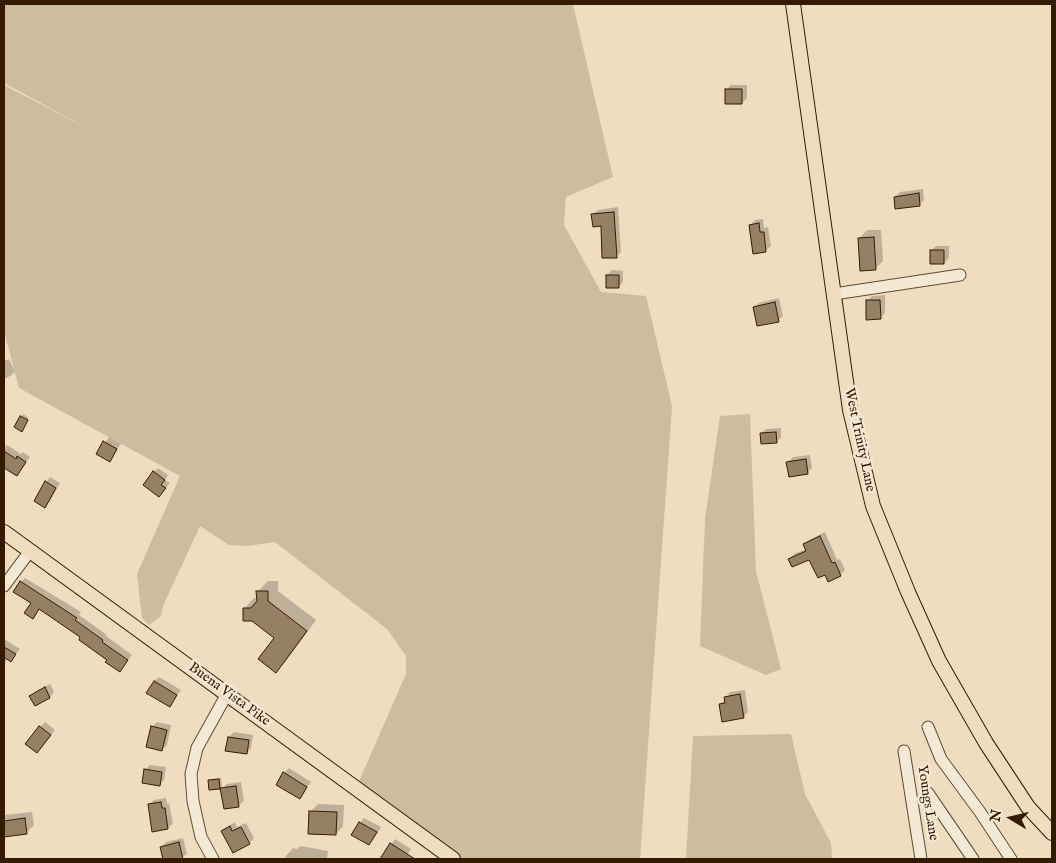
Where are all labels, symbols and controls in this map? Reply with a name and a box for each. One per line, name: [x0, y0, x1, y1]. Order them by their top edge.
street label: West Trinity Lane: [840, 387, 878, 493]
street label: Buena Vista Pike: [185, 660, 273, 730]
street label: Youngs Lane: [913, 764, 941, 842]
north arrow: [986, 793, 1036, 843]
text: N: [986, 808, 1006, 823]

